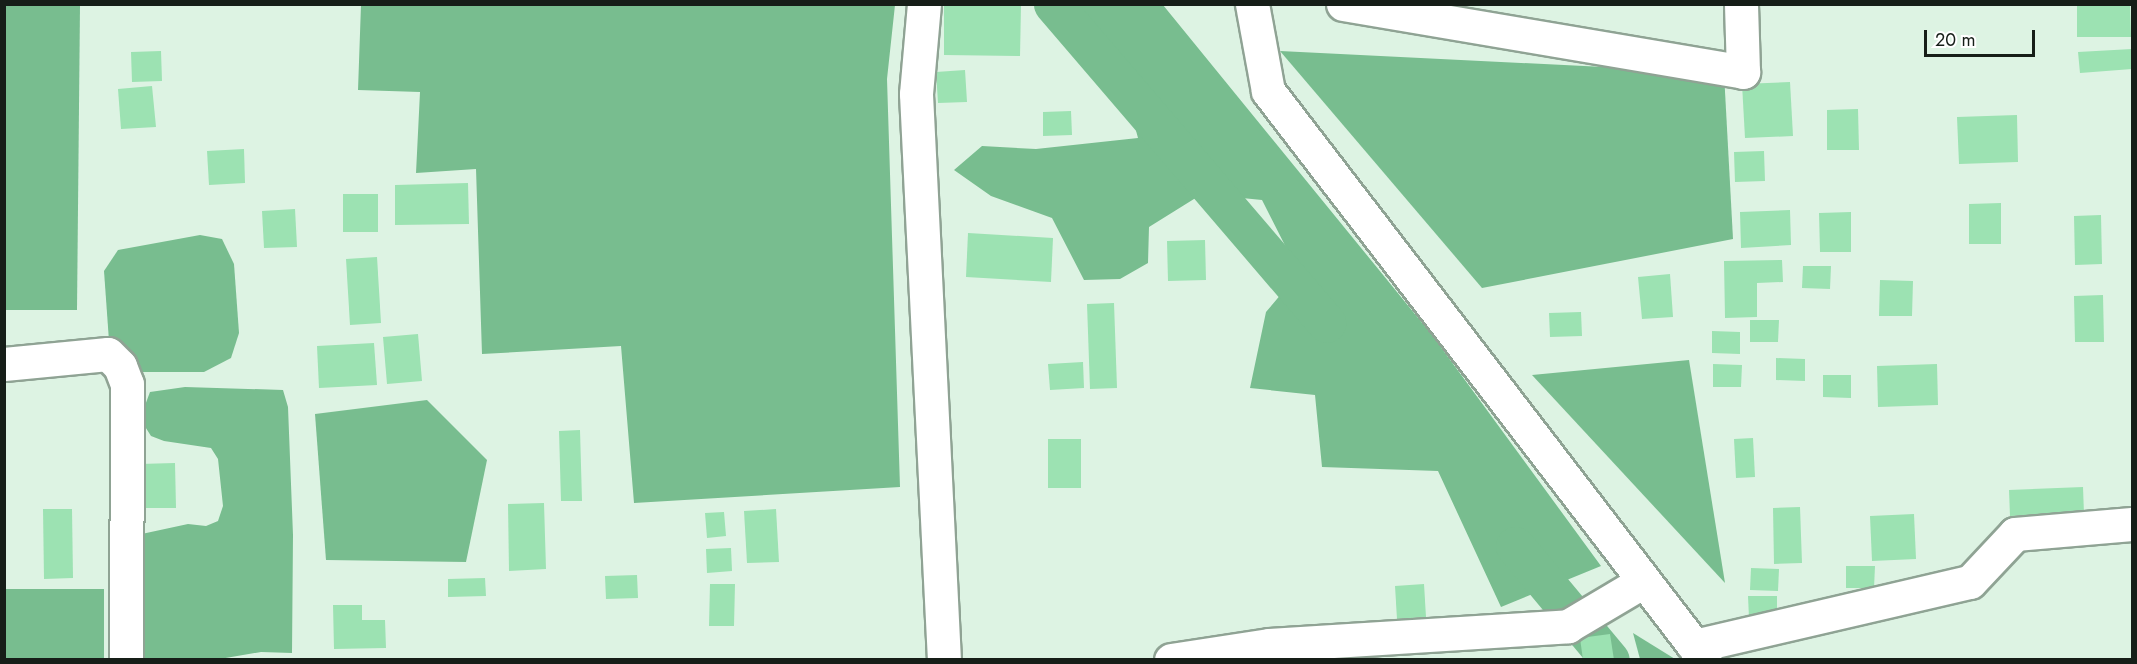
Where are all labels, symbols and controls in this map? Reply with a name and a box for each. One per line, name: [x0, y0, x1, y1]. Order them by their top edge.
scale bar: [1927, 18, 2038, 56]
text: 20 m: [1935, 27, 1975, 53]

